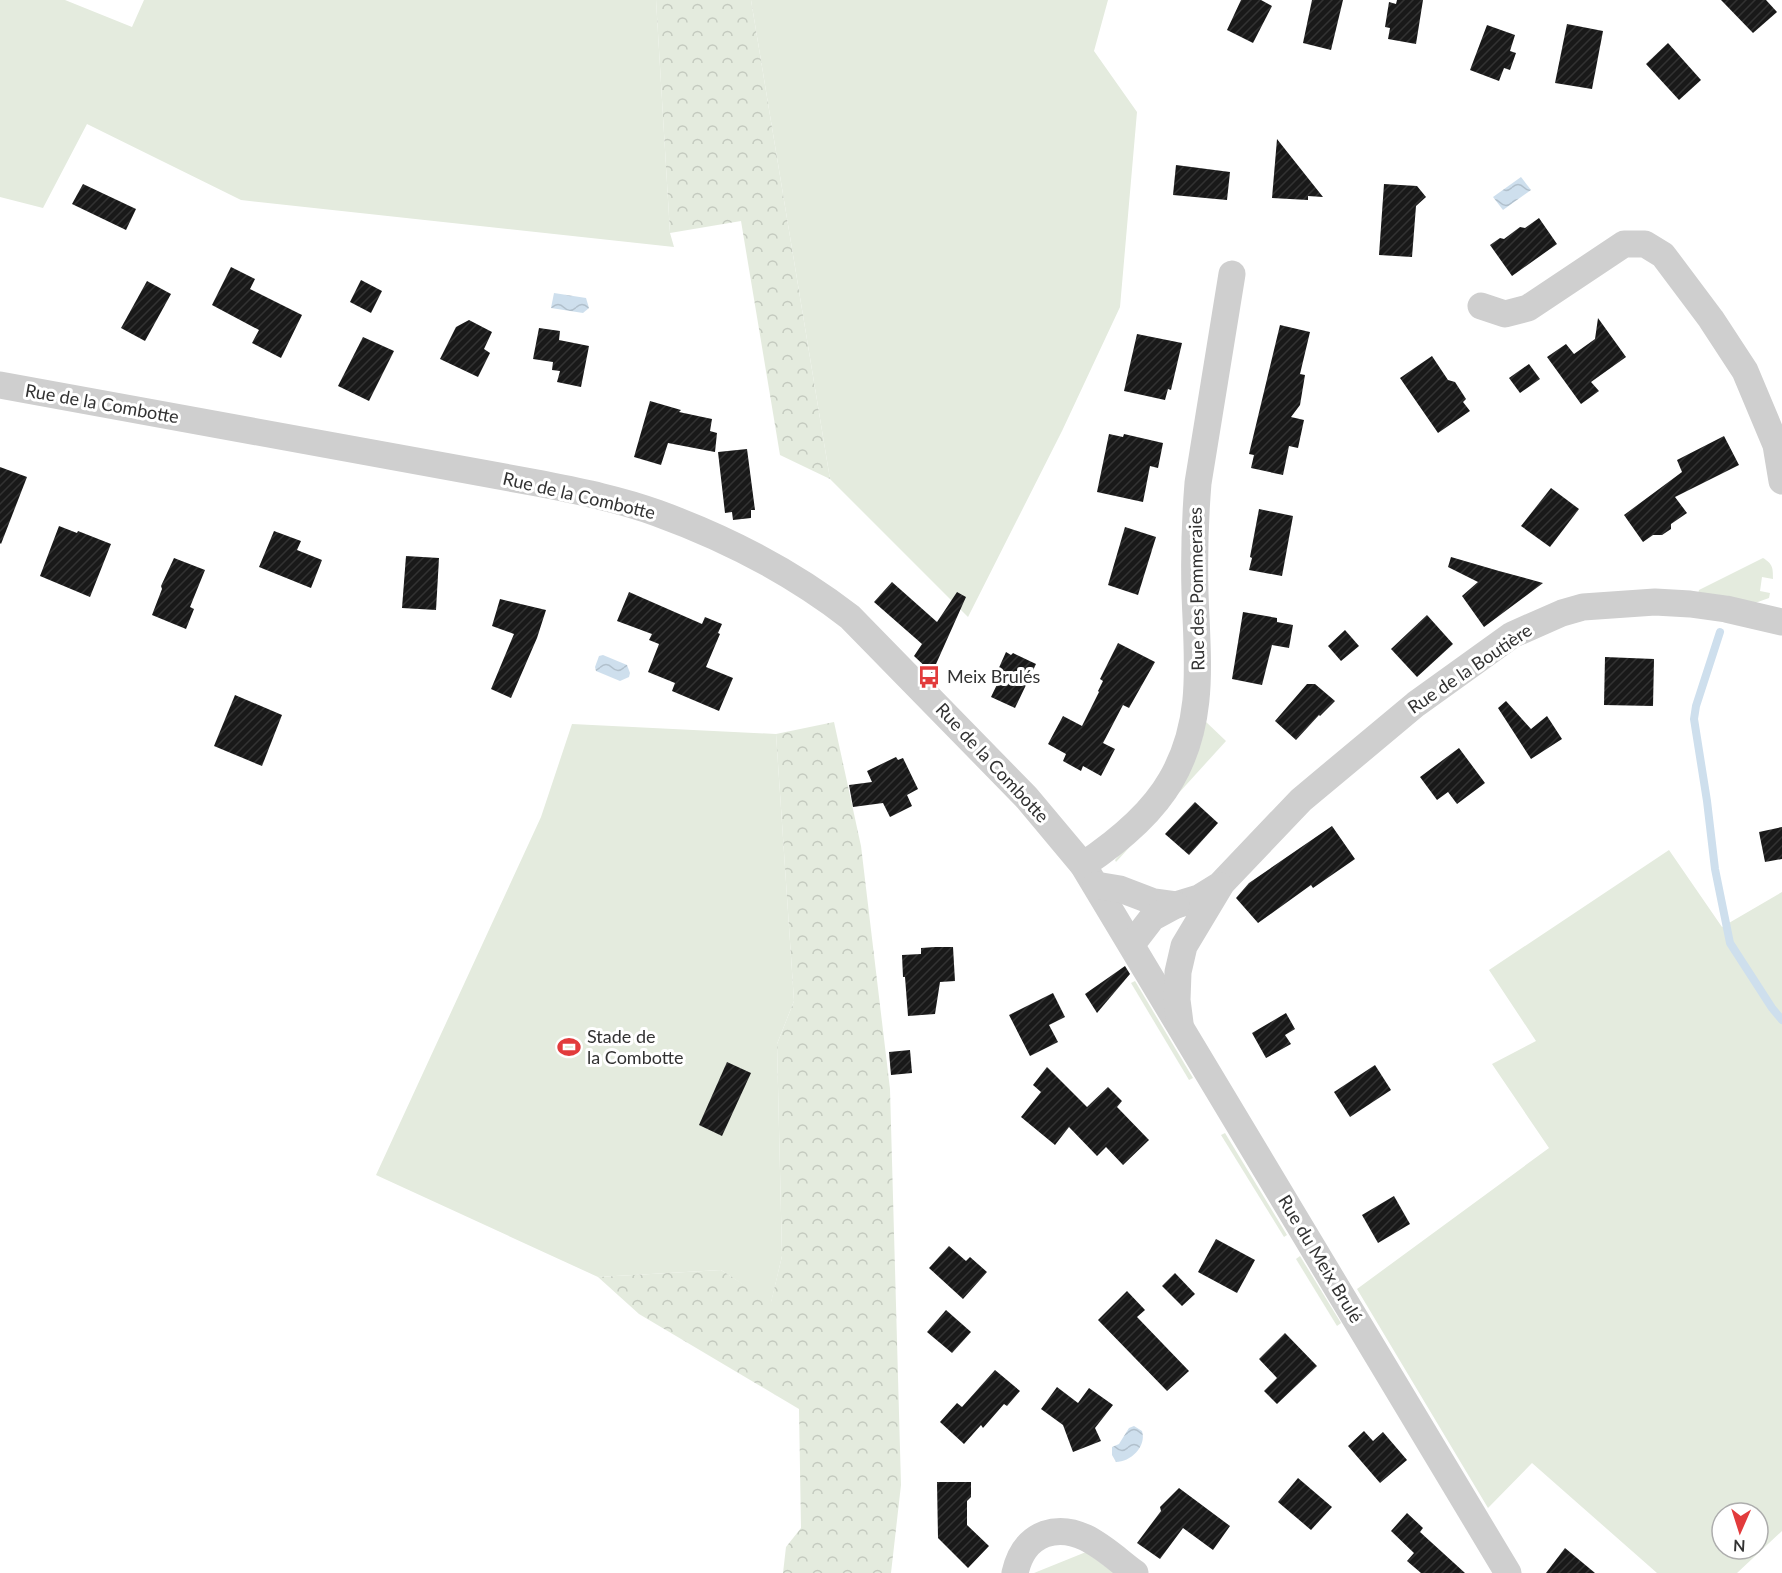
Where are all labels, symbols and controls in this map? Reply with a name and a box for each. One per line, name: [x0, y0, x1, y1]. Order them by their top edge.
street label: Rue de la Combotte: [24, 379, 181, 427]
street label: Rue de la Combotte: [501, 467, 658, 523]
street label: Rue des Pommeraies: [1184, 507, 1208, 671]
street label: Rue de la Boutière: [1403, 618, 1536, 718]
bus stop icon: Meix Brulés: [916, 664, 942, 690]
place label: Meix Brulés: [947, 665, 1041, 687]
street label: Rue de la Combotte: [932, 698, 1054, 827]
place label: Stade de la Combotte: [587, 1025, 684, 1068]
sports icon: Stade de la Combotte: [556, 1034, 582, 1060]
street label: Rue du Meix Brulé: [1274, 1191, 1368, 1326]
north arrow: [1710, 1501, 1770, 1561]
text: N: [1733, 1537, 1746, 1556]

